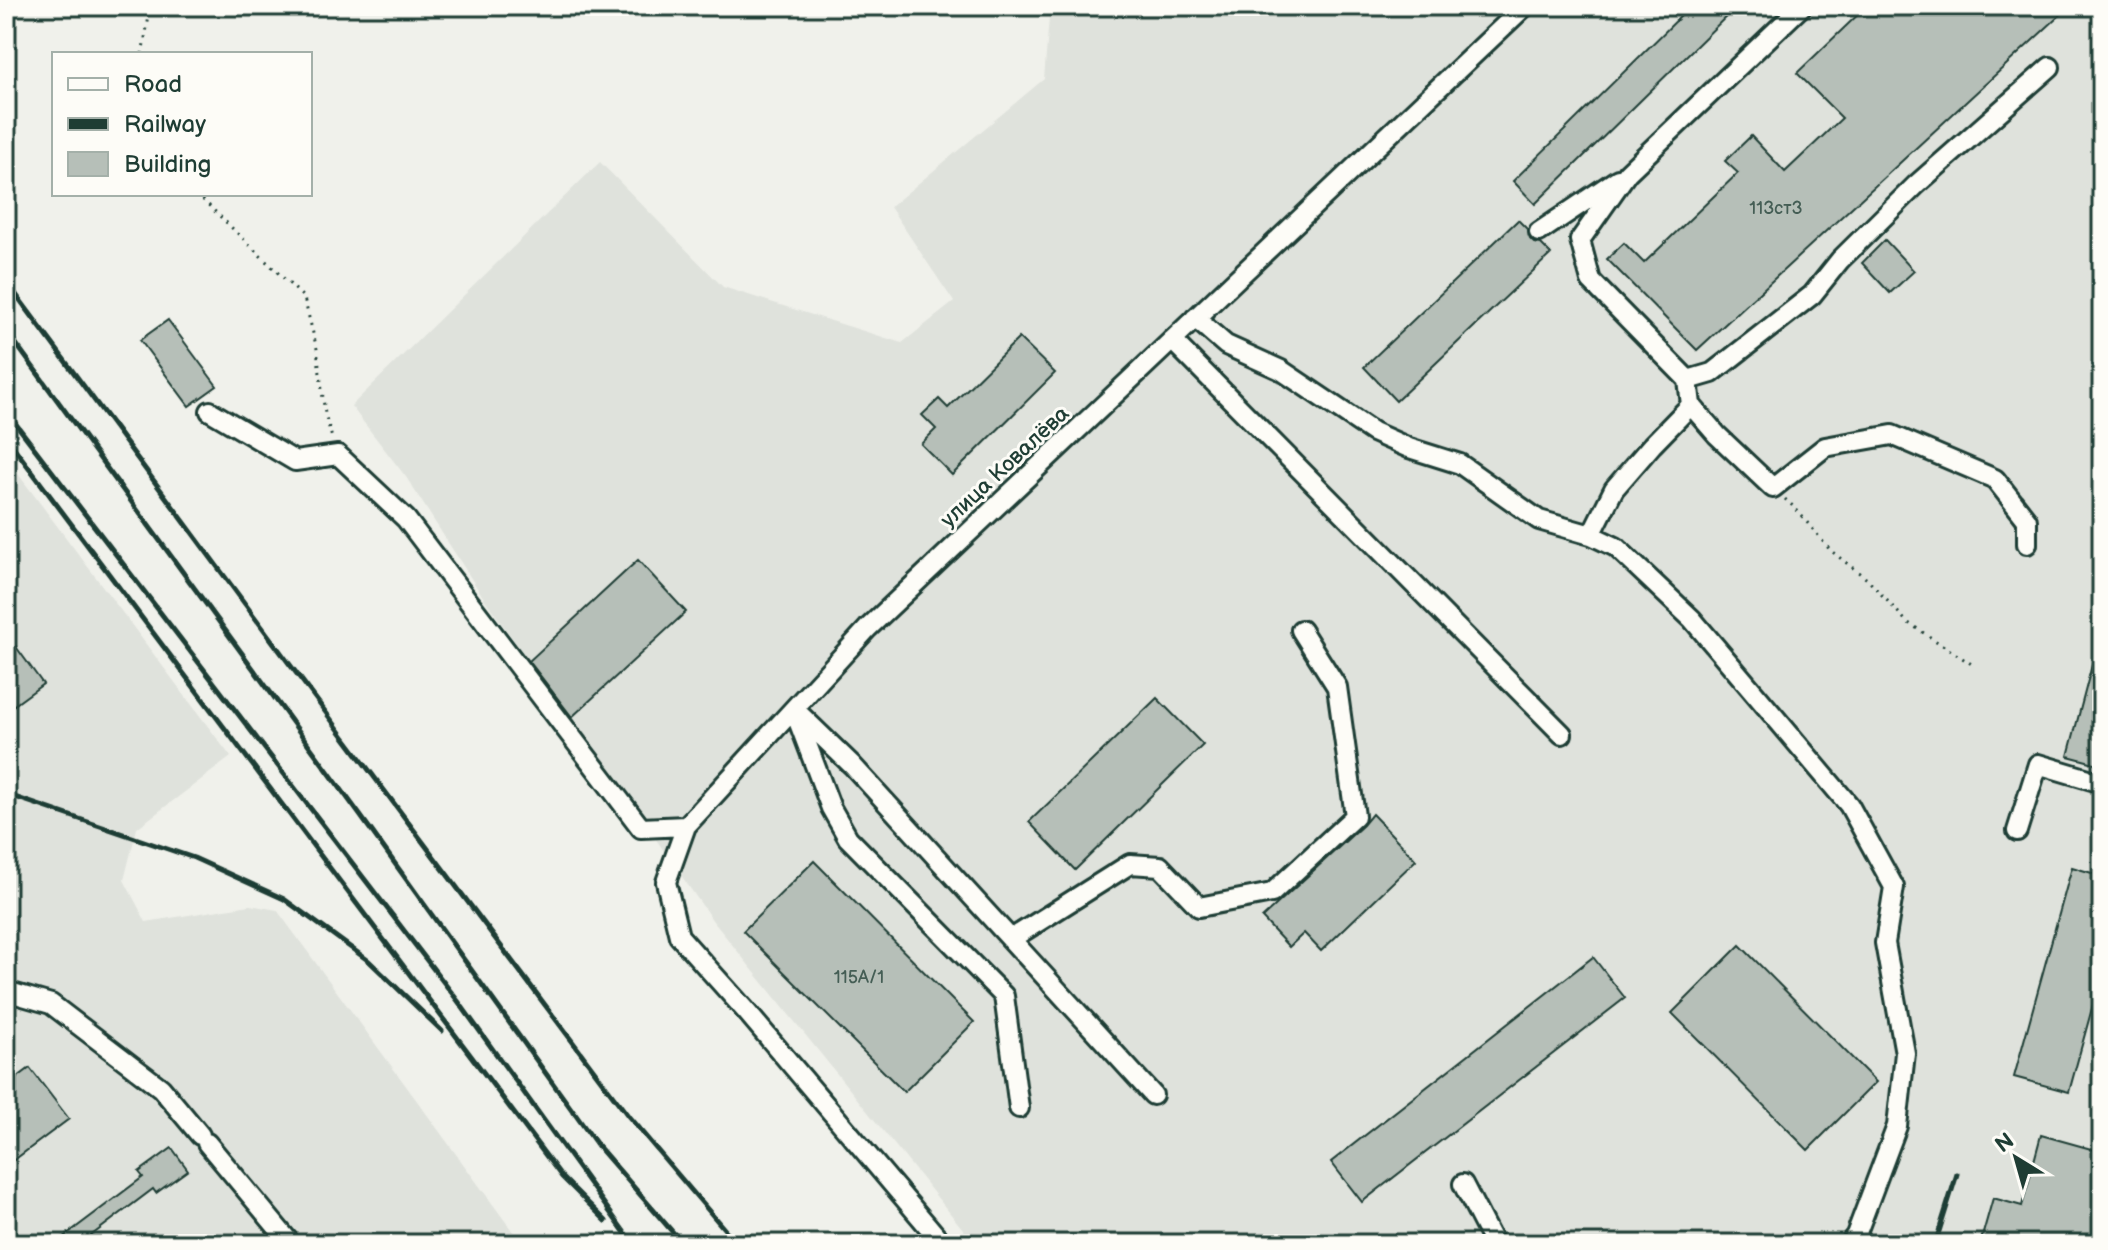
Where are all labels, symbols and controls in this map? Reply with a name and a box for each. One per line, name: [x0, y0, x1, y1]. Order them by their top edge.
legend: [52, 52, 312, 196]
text: Road: [124, 70, 182, 99]
text: Railway: [124, 110, 206, 139]
text: Building: [124, 150, 211, 179]
house number: 113ст3: [1749, 198, 1803, 219]
street label: улица Ковалёва: [935, 401, 1075, 534]
house number: 115А/1: [834, 967, 884, 988]
north arrow: [1976, 1118, 2056, 1198]
text: N: [1990, 1127, 2020, 1159]

